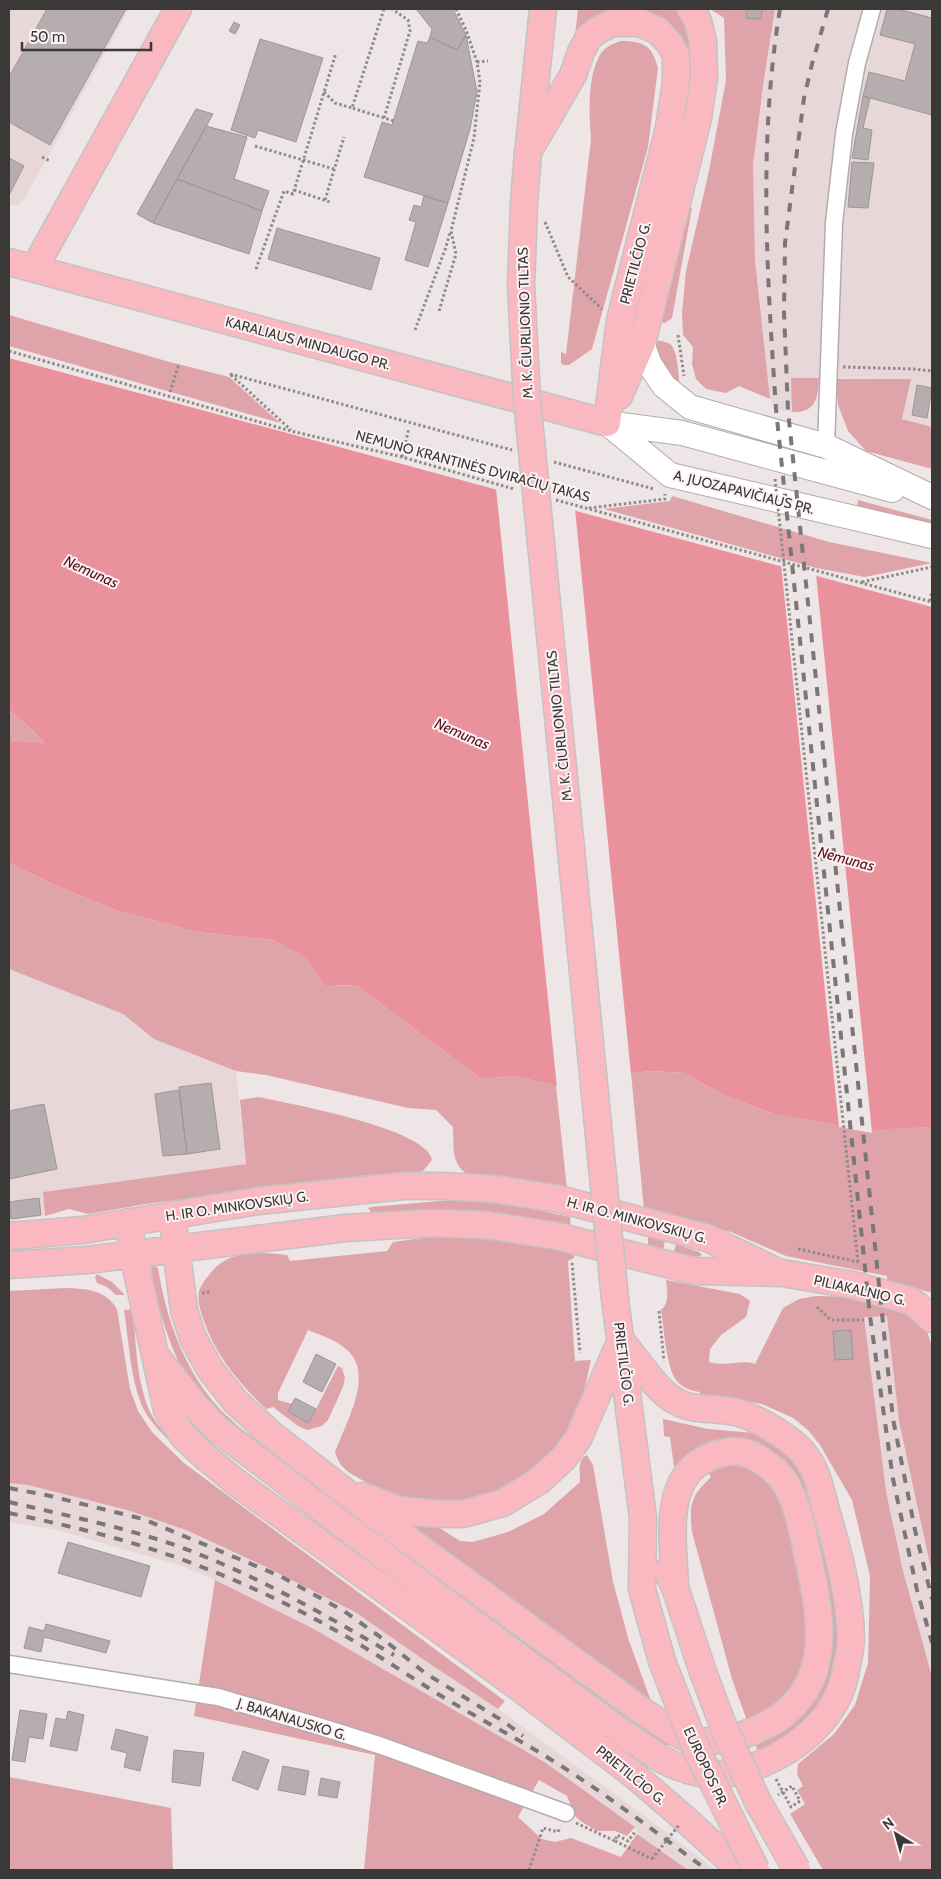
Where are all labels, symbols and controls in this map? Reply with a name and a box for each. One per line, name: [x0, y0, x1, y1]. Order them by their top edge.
scale bar: [22, 20, 151, 52]
text: 50 m: [30, 28, 65, 46]
street label: PRIETILČIO G.: [615, 220, 655, 306]
street label: M. K. ČIURLIONIO TILTAS: [513, 247, 537, 399]
street label: KARALIAUS MINDAUGO PR.: [224, 312, 393, 374]
street label: NEMUNO KRANTINĖS DVIRAČIŲ TAKAS: [354, 426, 592, 506]
street label: A. JUOZAPAVIČIAUS PR.: [672, 466, 816, 518]
water label: Nemunas: [61, 552, 121, 592]
street label: M. K. ČIURLIONIO TILTAS: [542, 650, 576, 802]
water label: Nemunas: [432, 714, 492, 754]
water label: Nemunas: [816, 843, 876, 875]
street label: H. IR O. MINKOVSKIŲ G.: [164, 1187, 310, 1225]
street label: H. IR O. MINKOVSKIŲ G.: [565, 1193, 709, 1247]
street label: PILIAKALNIO G.: [812, 1271, 908, 1309]
street label: PRIETILČIO G.: [610, 1321, 638, 1407]
street label: J. BAKANAUSKO G.: [234, 1694, 349, 1744]
street label: EUROPOS PR.: [680, 1724, 732, 1810]
street label: PRIETILČIO G.: [593, 1741, 669, 1809]
north arrow: [871, 1809, 921, 1859]
text: N: [879, 1813, 898, 1834]

